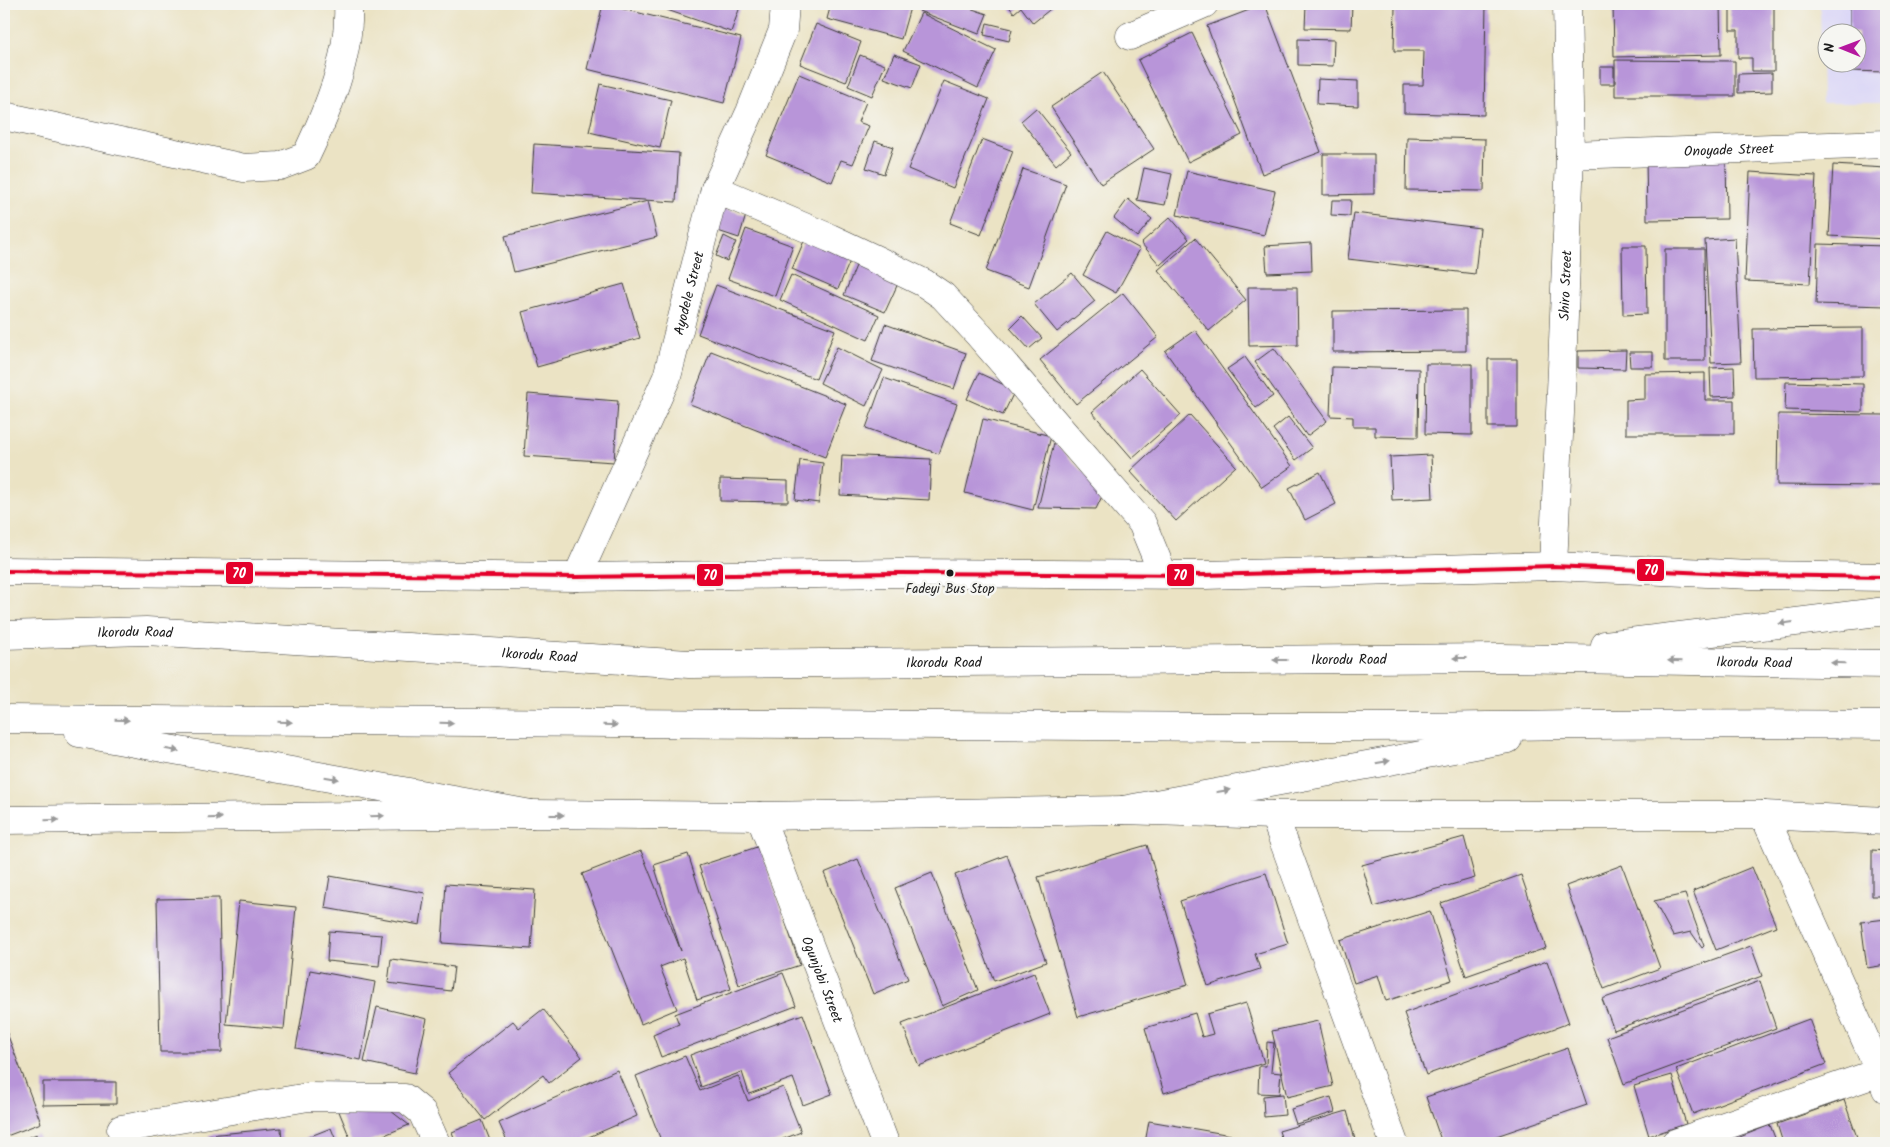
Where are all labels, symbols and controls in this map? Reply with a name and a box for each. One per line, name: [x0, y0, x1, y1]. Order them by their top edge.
north arrow: [1818, 22, 1868, 72]
text: N: [1819, 43, 1841, 52]
street label: Onoyade Street: [1684, 138, 1775, 163]
street label: Ayodele Street: [668, 248, 711, 337]
street label: Shiro Street: [1554, 249, 1578, 321]
line badge: 70: [1636, 558, 1665, 582]
text: 70: [1644, 560, 1659, 582]
line badge: 70: [225, 561, 254, 585]
text: 70: [232, 563, 247, 585]
line badge: 70: [696, 563, 724, 587]
line badge: 70: [1166, 563, 1195, 587]
text: 70: [703, 565, 718, 587]
text: 70: [1173, 565, 1188, 587]
marker: Fadeyi Bus Stop: [945, 568, 955, 578]
place label: Fadeyi Bus Stop: [906, 579, 995, 600]
one-way arrow: [1777, 619, 1793, 627]
street label: Ikorodu Road: [97, 621, 174, 645]
street label: Ikorodu Road: [501, 643, 579, 669]
street label: Ikorodu Road: [1311, 649, 1388, 671]
street label: Ikorodu Road: [1716, 651, 1793, 675]
street label: Ikorodu Road: [906, 652, 983, 674]
one-way arrow: [1452, 655, 1468, 663]
one-way arrow: [1272, 656, 1288, 664]
one-way arrow: [1667, 657, 1683, 665]
one-way arrow: [1829, 659, 1845, 667]
one-way arrow: [115, 716, 131, 724]
one-way arrow: [277, 718, 293, 726]
one-way arrow: [440, 719, 456, 727]
one-way arrow: [602, 721, 618, 729]
one-way arrow: [165, 746, 181, 754]
one-way arrow: [1375, 757, 1391, 765]
one-way arrow: [325, 775, 341, 783]
one-way arrow: [1215, 787, 1231, 795]
one-way arrow: [550, 811, 566, 819]
one-way arrow: [370, 812, 386, 820]
one-way arrow: [207, 814, 223, 822]
one-way arrow: [45, 815, 61, 823]
street label: Ogunjobi Street: [795, 933, 848, 1027]

